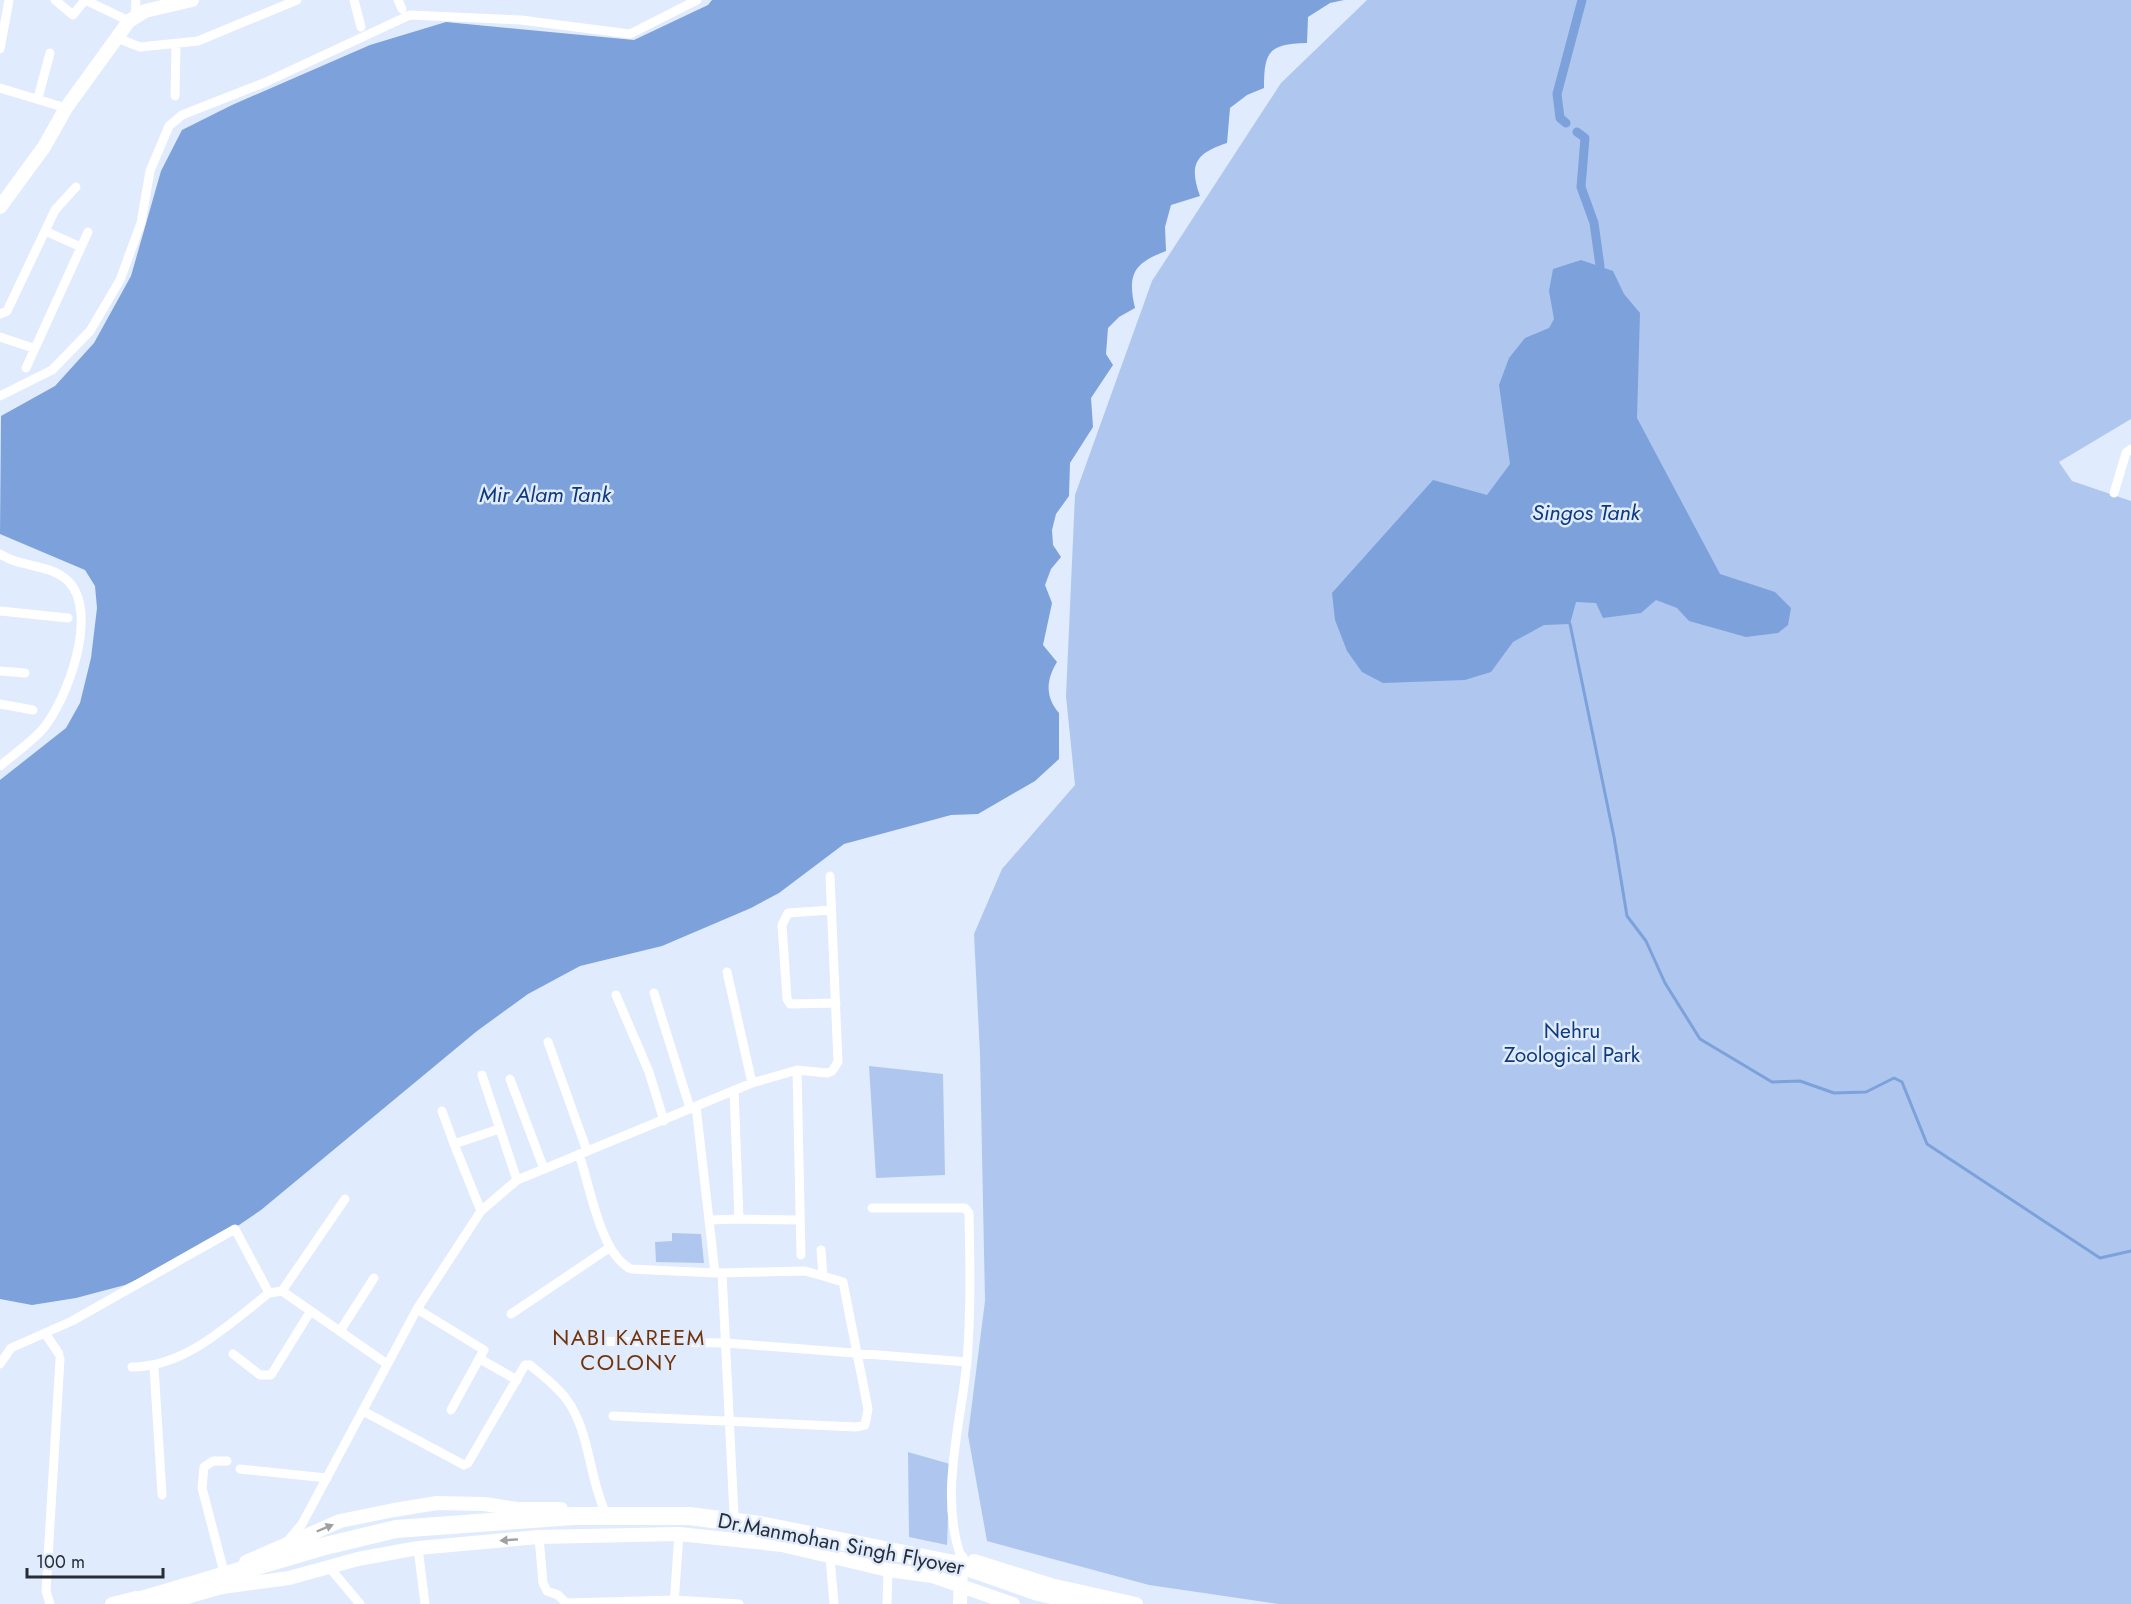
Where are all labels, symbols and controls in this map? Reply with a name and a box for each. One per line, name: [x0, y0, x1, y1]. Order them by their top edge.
water label: Mir Alam Tank: [479, 478, 612, 510]
water label: Singos Tank: [1532, 496, 1642, 528]
park label: Nehru Zoological Park: [1504, 1016, 1641, 1070]
district label: NABI KAREEM COLONY: [552, 1321, 706, 1378]
street label: Dr.Manmohan Singh Flyover: [715, 1505, 968, 1583]
one-way arrow: [316, 1523, 333, 1532]
one-way arrow: [499, 1535, 518, 1544]
scale bar: [27, 1541, 164, 1579]
text: 100 m: [36, 1549, 85, 1575]

